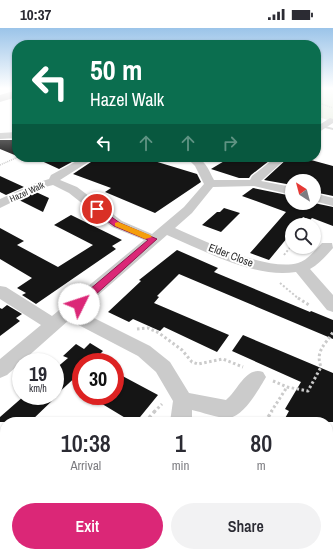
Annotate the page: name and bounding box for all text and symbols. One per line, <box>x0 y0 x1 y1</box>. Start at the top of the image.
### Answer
text: 10:37 <box>20 4 51 25</box>
text: 50 m <box>90 51 142 89</box>
icon: left <box>24 56 76 108</box>
text: Hazel Walk <box>90 87 164 112</box>
icon: left <box>93 132 115 154</box>
icon: ahead <box>135 132 157 154</box>
icon: ahead <box>177 132 199 154</box>
icon: right <box>219 132 241 154</box>
north arrow <box>285 174 321 210</box>
map controls <box>285 174 321 254</box>
street label: Hazel Walk <box>8 179 47 205</box>
pin <box>80 192 114 226</box>
icon: arrive <box>86 198 108 220</box>
button: search <box>285 218 321 254</box>
street label: Elder Close <box>207 240 255 270</box>
position arrow <box>58 283 100 325</box>
speed limit sign: 30 <box>72 353 124 405</box>
text: 19 <box>29 360 47 387</box>
text: km/h <box>29 382 47 395</box>
text: 10:38 <box>61 427 111 459</box>
text: 1 <box>175 427 186 459</box>
text: 80 <box>250 427 272 459</box>
text: Arrival <box>70 457 101 474</box>
text: min <box>172 457 189 474</box>
text: m <box>257 457 266 474</box>
button: Exit <box>12 503 163 549</box>
button: Share <box>171 503 321 549</box>

